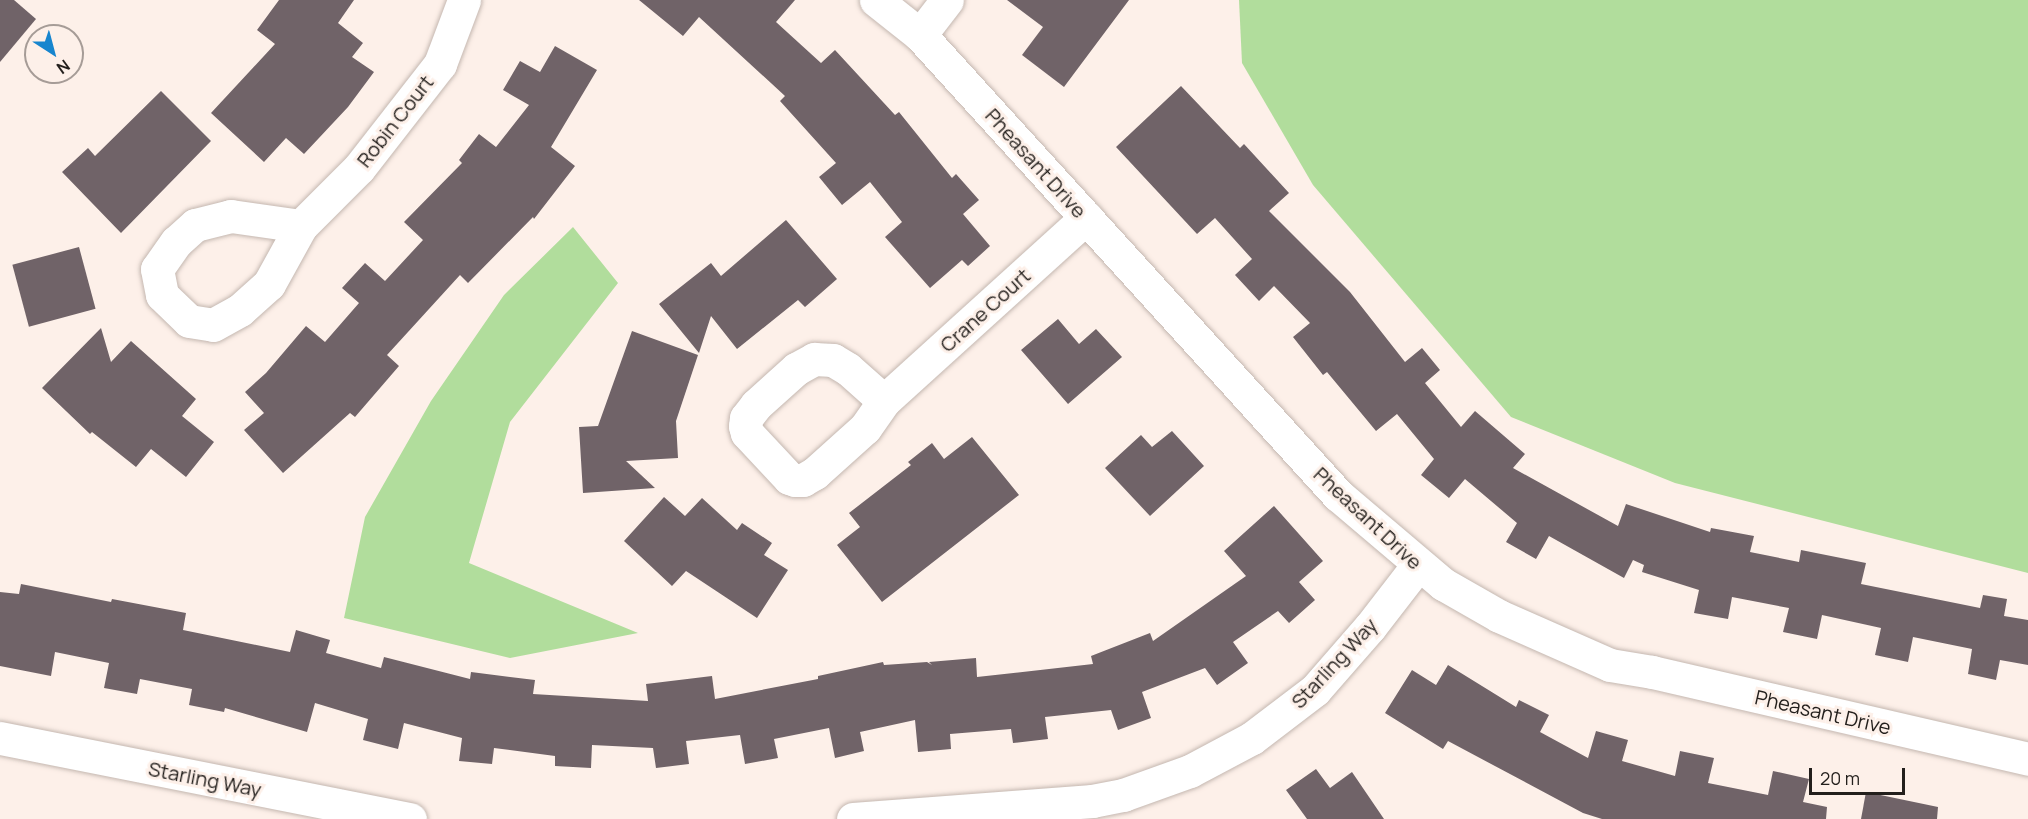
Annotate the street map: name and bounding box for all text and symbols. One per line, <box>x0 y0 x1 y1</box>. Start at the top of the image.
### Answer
north arrow <box>24 24 84 84</box>
text: N <box>52 55 75 79</box>
street label: Robin Court <box>352 70 438 172</box>
street label: Pheasant Drive <box>981 103 1091 223</box>
street label: Crane Court <box>935 263 1035 357</box>
street label: Pheasant Drive <box>1309 462 1427 574</box>
street label: Starling Way <box>1286 613 1382 713</box>
street label: Pheasant Drive <box>1753 685 1893 739</box>
street label: Starling Way <box>146 756 264 802</box>
scale bar <box>1812 756 1908 794</box>
text: 20 m <box>1820 766 1860 790</box>

